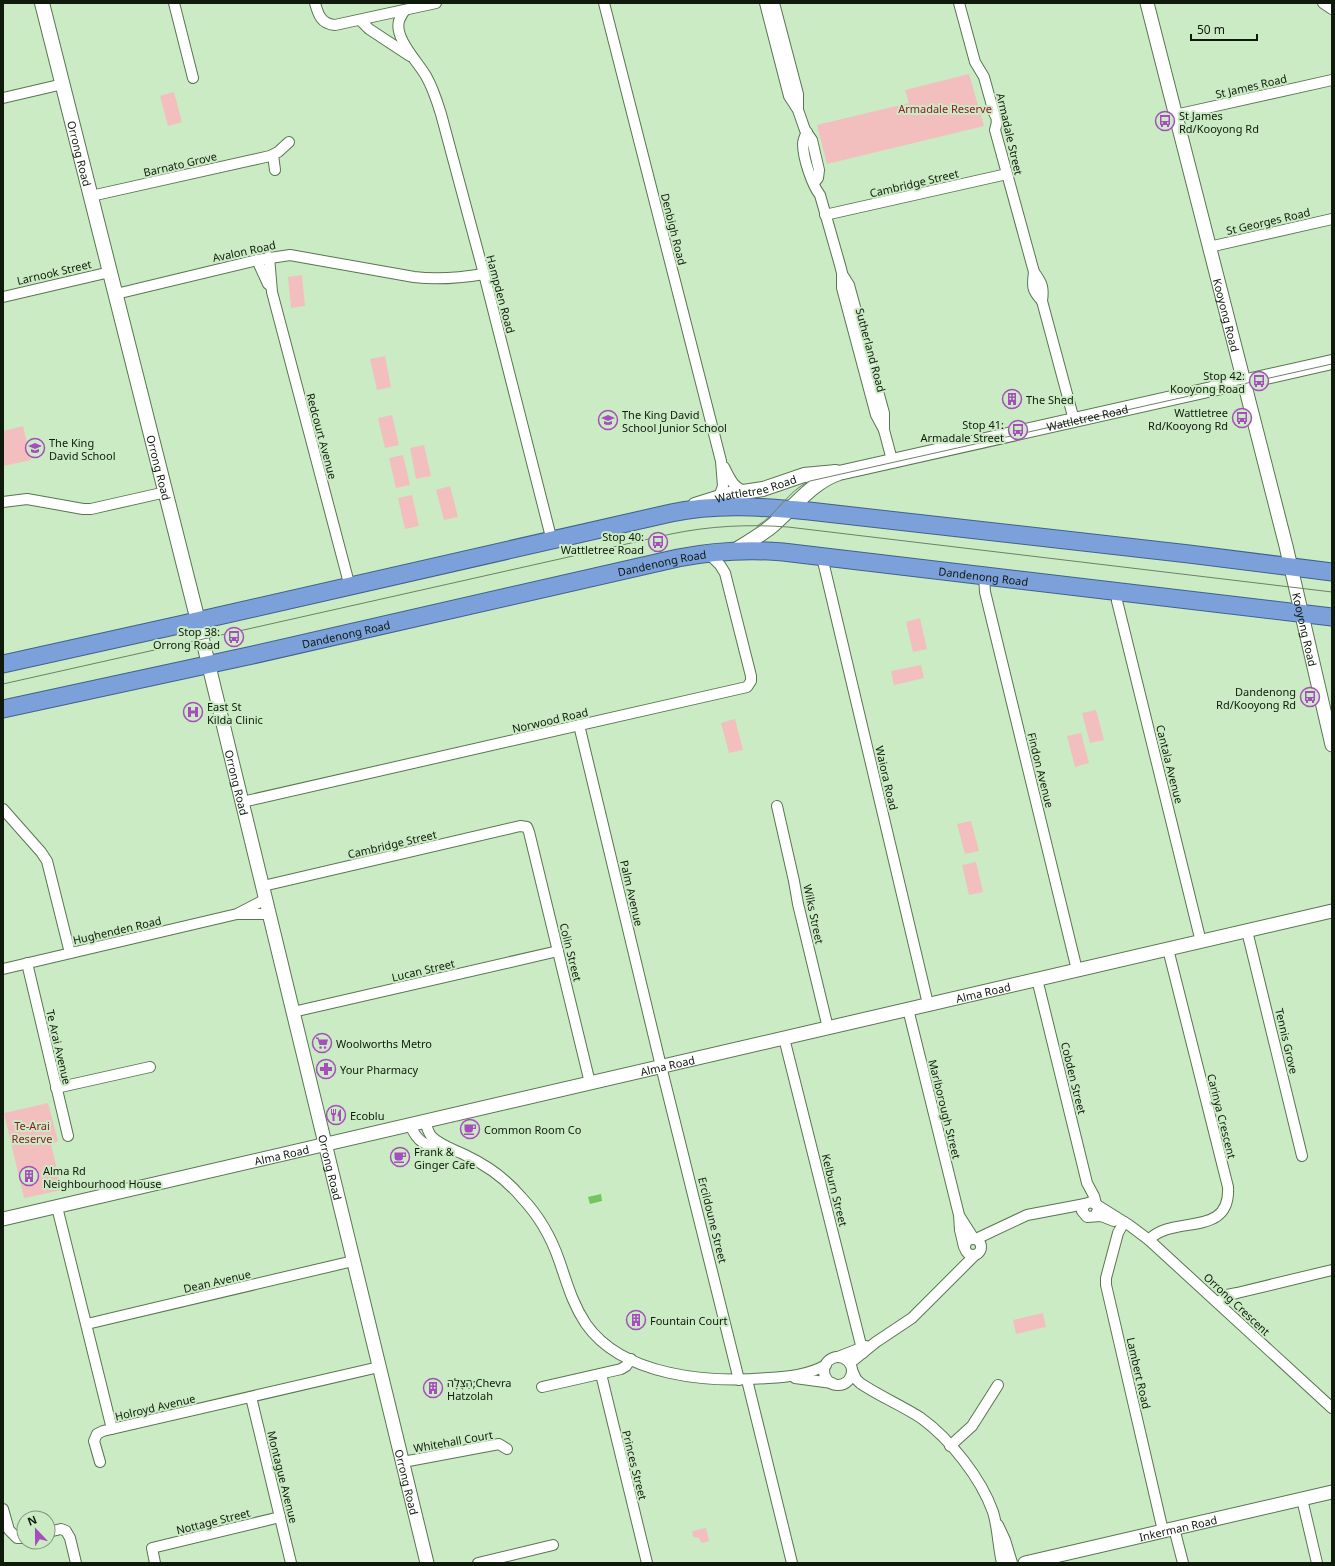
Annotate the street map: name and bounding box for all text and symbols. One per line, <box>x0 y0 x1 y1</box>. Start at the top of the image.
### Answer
scale bar <box>1191 16 1257 42</box>
text: 50 m <box>1197 21 1225 38</box>
street label: St James Road <box>1214 70 1288 102</box>
street label: Armadale Street <box>993 92 1027 176</box>
park label: Armadale Reserve <box>898 101 992 116</box>
place label: St James Rd/Kooyong Rd <box>1179 108 1259 136</box>
bus stop icon: St James Rd/Kooyong Rd <box>1154 110 1176 132</box>
street label: Orrong Road <box>64 119 95 188</box>
street label: Barnato Grove <box>142 148 218 180</box>
street label: Cambridge Street <box>868 165 960 201</box>
street label: Denbigh Road <box>658 192 690 266</box>
street label: St Georges Road <box>1225 204 1311 238</box>
street label: Avalon Road <box>211 237 277 265</box>
street label: Hampden Road <box>483 253 519 335</box>
street label: Larnook Street <box>15 256 93 288</box>
street label: Kooyong Road <box>1210 277 1243 353</box>
street label: Sutherland Road <box>853 306 889 394</box>
place label: Stop 42: Kooyong Road <box>1170 368 1245 396</box>
bus stop icon: Stop 42: Kooyong Road <box>1248 370 1270 392</box>
building icon: The Shed <box>1001 388 1023 410</box>
street label: Redcourt Avenue <box>303 391 341 481</box>
place label: The Shed <box>1026 392 1074 407</box>
street label: Wattletree Road <box>1045 401 1129 434</box>
place label: Wattletree Rd/Kooyong Rd <box>1148 405 1228 433</box>
place label: The King David School Junior School <box>622 407 727 435</box>
bus stop icon: Wattletree Rd/Kooyong Rd <box>1231 407 1253 429</box>
school or university icon: The King David School Junior School <box>597 409 619 431</box>
place label: Stop 41: Armadale Street <box>920 417 1004 445</box>
bus stop icon: Stop 41: Armadale Street <box>1007 419 1029 441</box>
street label: Orrong Road <box>144 433 175 502</box>
place label: The King David School <box>49 435 116 463</box>
school or university icon: The King David School <box>24 437 46 459</box>
street label: Wattletree Road <box>713 471 798 506</box>
place label: Stop 40: Wattletree Road <box>561 529 644 557</box>
bus stop icon: Stop 40: Wattletree Road <box>647 531 669 553</box>
street label: Dandenong Road <box>616 546 707 579</box>
street label: Dandenong Road <box>938 563 1029 588</box>
street label: Kooyong Road <box>1289 591 1321 668</box>
street label: Dandenong Road <box>300 616 392 651</box>
place label: Stop 38: Orrong Road <box>153 624 220 652</box>
bus stop icon: Stop 38: Orrong Road <box>223 626 245 648</box>
place label: Dandenong Rd/Kooyong Rd <box>1216 684 1296 712</box>
bus stop icon: Dandenong Rd/Kooyong Rd <box>1299 686 1321 708</box>
place label: East St Kilda Clinic <box>207 699 263 727</box>
hospital icon: East St Kilda Clinic <box>182 701 204 723</box>
street label: Norwood Road <box>511 704 589 736</box>
street label: Cantala Avenue <box>1153 723 1187 805</box>
street label: Findon Avenue <box>1024 731 1058 809</box>
street label: Waiora Road <box>872 744 902 812</box>
street label: Orrong Road <box>222 748 252 817</box>
street label: Cambridge Street <box>346 826 438 862</box>
street label: Palm Avenue <box>617 858 647 928</box>
street label: Wilks Street <box>800 883 828 945</box>
street label: Hughenden Road <box>71 913 163 947</box>
street label: Colin Street <box>557 921 585 983</box>
street label: Lucan Street <box>390 955 456 985</box>
street label: Alma Road <box>954 978 1012 1005</box>
street label: Tennis Grove <box>1272 1007 1302 1075</box>
street label: Te Arai Avenue <box>43 1008 75 1086</box>
supermarket icon: Woolworths Metro <box>311 1032 333 1054</box>
place label: Woolworths Metro <box>336 1036 432 1051</box>
street label: Cobden Street <box>1058 1040 1090 1116</box>
street label: Alma Road <box>639 1051 696 1079</box>
pharmacy icon: Your Pharmacy <box>315 1058 337 1080</box>
street label: Marlborough Street <box>925 1058 965 1160</box>
place label: Your Pharmacy <box>340 1062 418 1077</box>
street label: Carinya Crescent <box>1204 1072 1240 1160</box>
restaurant icon: Ecoblu <box>325 1104 347 1126</box>
place label: Ecoblu <box>350 1108 384 1123</box>
park label: Te-Arai Reserve <box>12 1118 52 1146</box>
cafe icon: Common Room Co <box>459 1118 481 1140</box>
place label: Common Room Co <box>484 1122 582 1137</box>
street label: Orrong Road <box>316 1133 346 1201</box>
street label: Alma Road <box>253 1141 310 1168</box>
place label: Frank & Ginger Cafe <box>414 1144 475 1172</box>
cafe icon: Frank & Ginger Cafe <box>389 1146 411 1168</box>
street label: Kelburn Street <box>819 1152 851 1228</box>
place label: Alma Rd Neighbourhood House <box>43 1163 162 1191</box>
building icon: Alma Rd Neighbourhood House <box>18 1165 40 1187</box>
street label: Ercildoune Street <box>695 1175 731 1265</box>
street label: Dean Avenue <box>182 1266 252 1296</box>
street label: Orrong Crescent <box>1201 1269 1273 1339</box>
building icon: Fountain Court <box>625 1309 647 1331</box>
place label: Fountain Court <box>650 1313 728 1328</box>
street label: Lambert Road <box>1123 1336 1155 1410</box>
place label: הַצָּלָה;Chevra Hatzolah <box>447 1375 511 1403</box>
building icon: הַצָּלָה;Chevra Hatzolah <box>422 1377 444 1399</box>
street label: Holroyd Avenue <box>113 1390 197 1424</box>
street label: Whitehall Court <box>412 1427 494 1455</box>
street label: Montague Avenue <box>264 1429 302 1525</box>
street label: Princes Street <box>619 1429 651 1501</box>
street label: Orrong Road <box>392 1448 422 1516</box>
street label: Nottage Street <box>174 1505 252 1537</box>
north arrow <box>16 1510 56 1550</box>
street label: Inkerman Road <box>1137 1511 1219 1544</box>
text: N <box>25 1512 39 1529</box>

